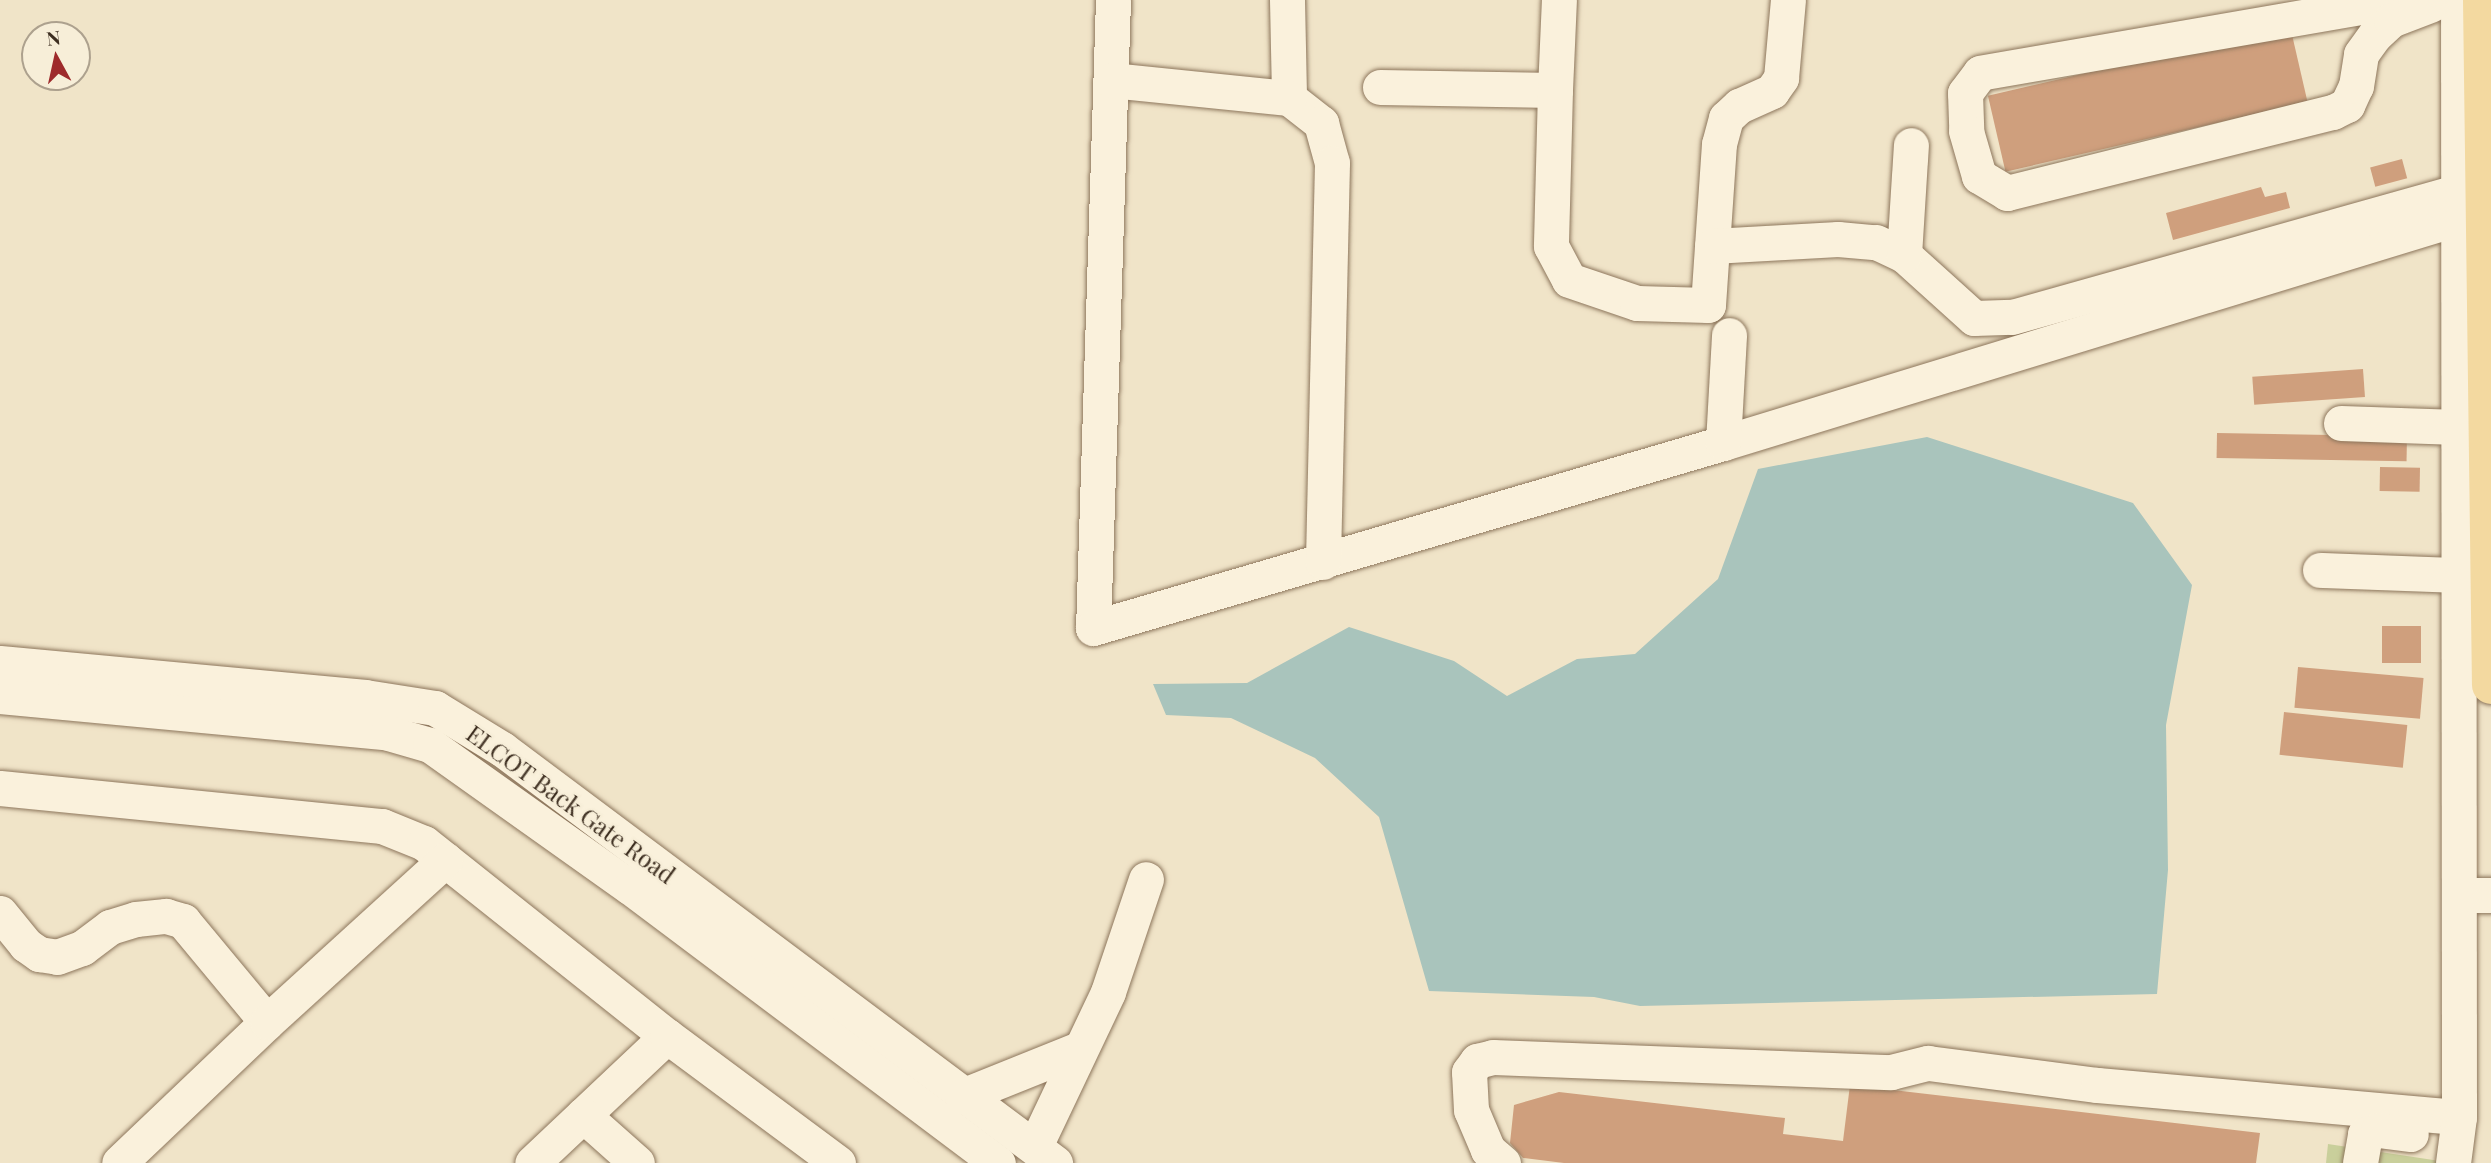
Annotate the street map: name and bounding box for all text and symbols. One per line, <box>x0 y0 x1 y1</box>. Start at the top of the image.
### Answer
north arrow <box>21 21 91 91</box>
text: N <box>45 23 62 51</box>
street label: ELCOT Back Gate Road <box>461 718 681 890</box>

